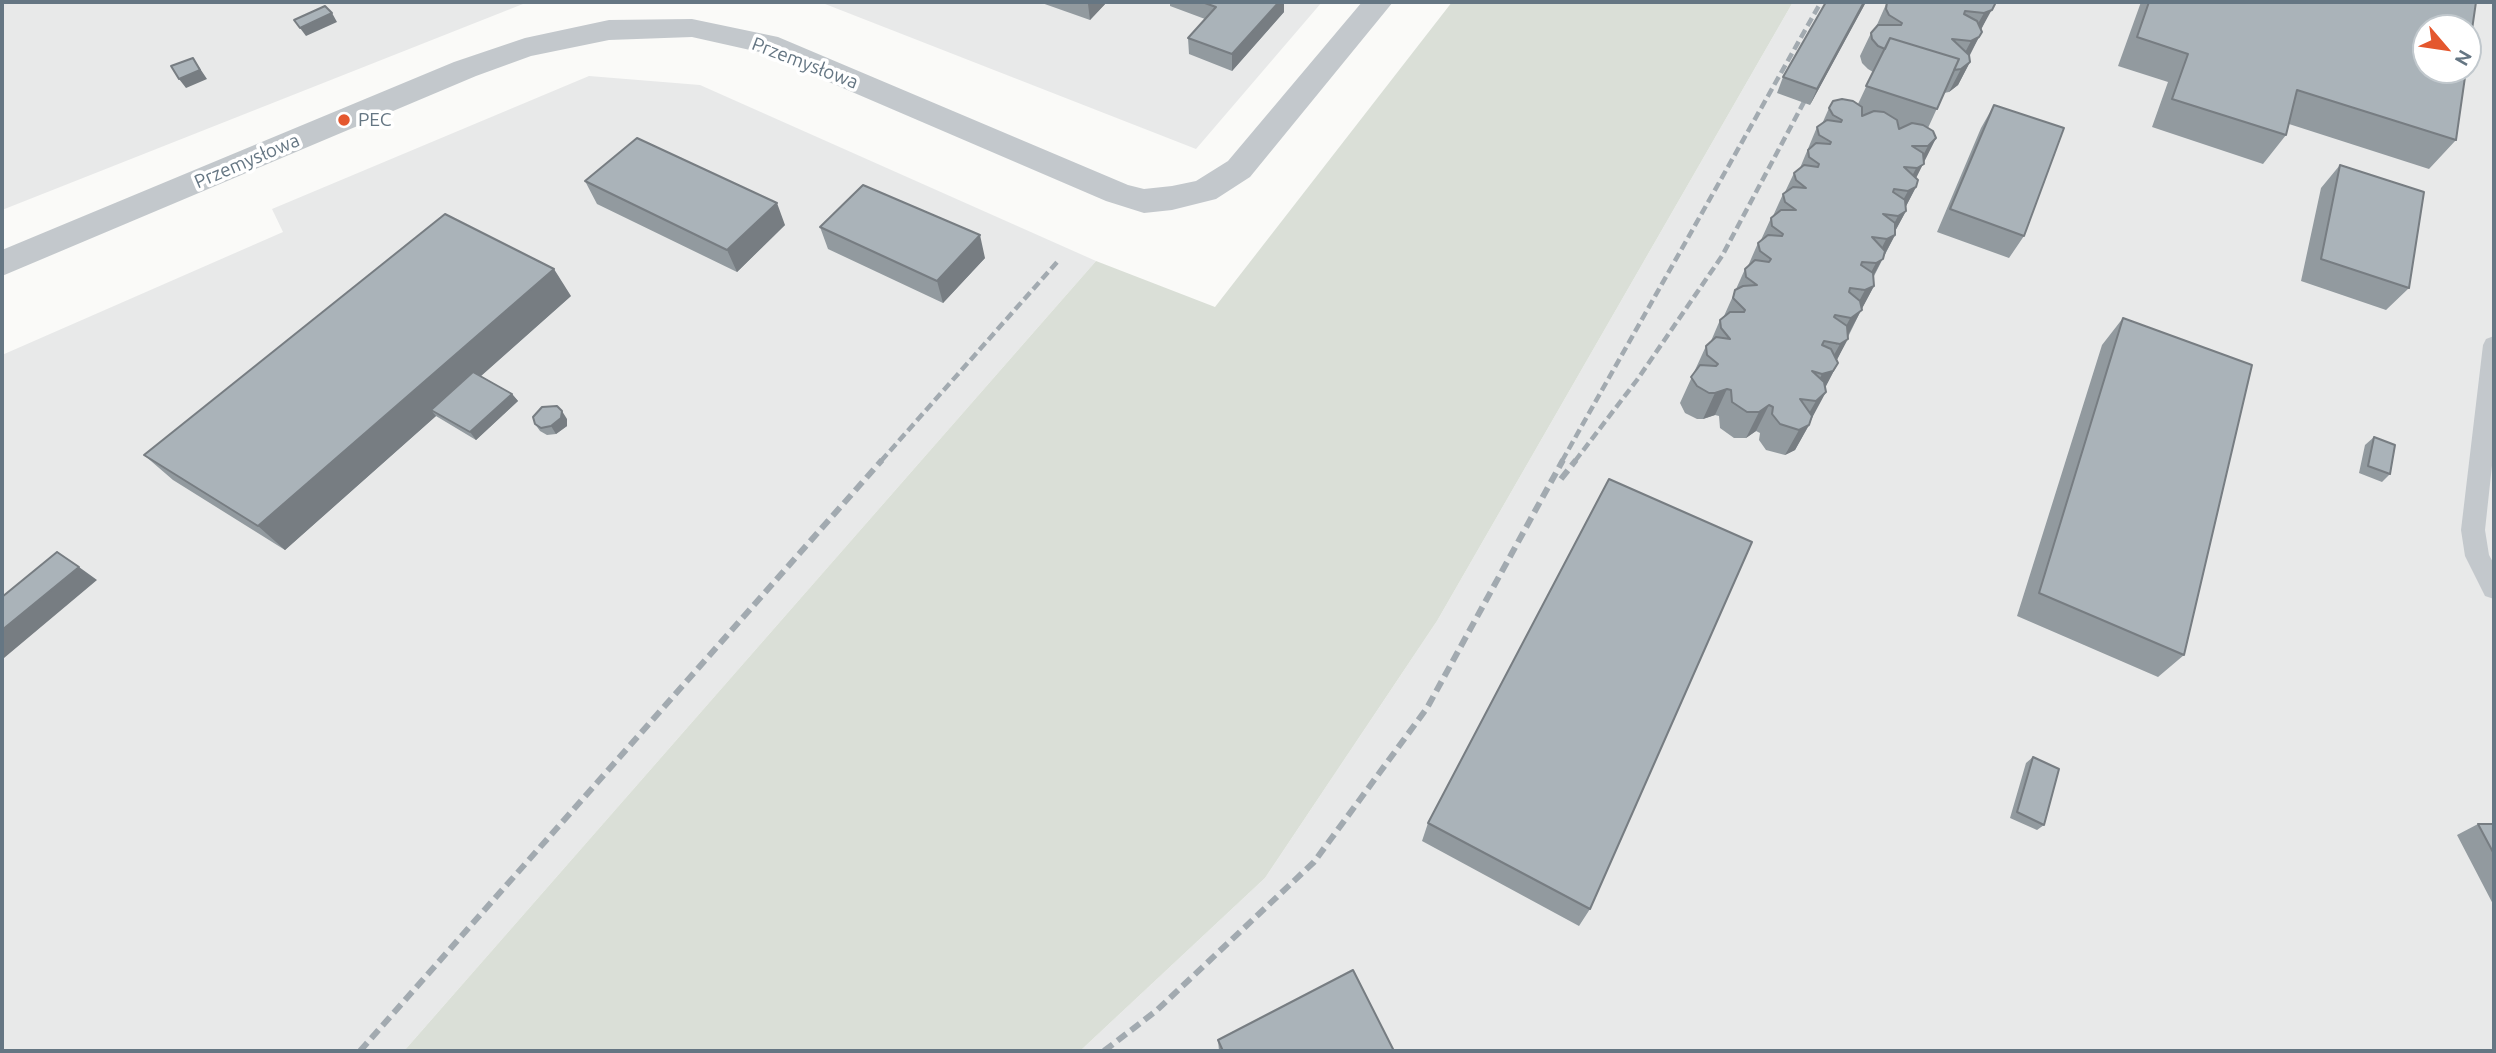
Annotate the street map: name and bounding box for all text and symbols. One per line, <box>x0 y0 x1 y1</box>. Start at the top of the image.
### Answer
north arrow <box>2412 14 2482 84</box>
street label: Przemysłowa <box>749 32 861 94</box>
text: N <box>2451 47 2477 70</box>
place label: PEC <box>358 109 391 131</box>
marker: PEC <box>336 112 352 128</box>
street label: Przemysłowa <box>191 129 303 193</box>

